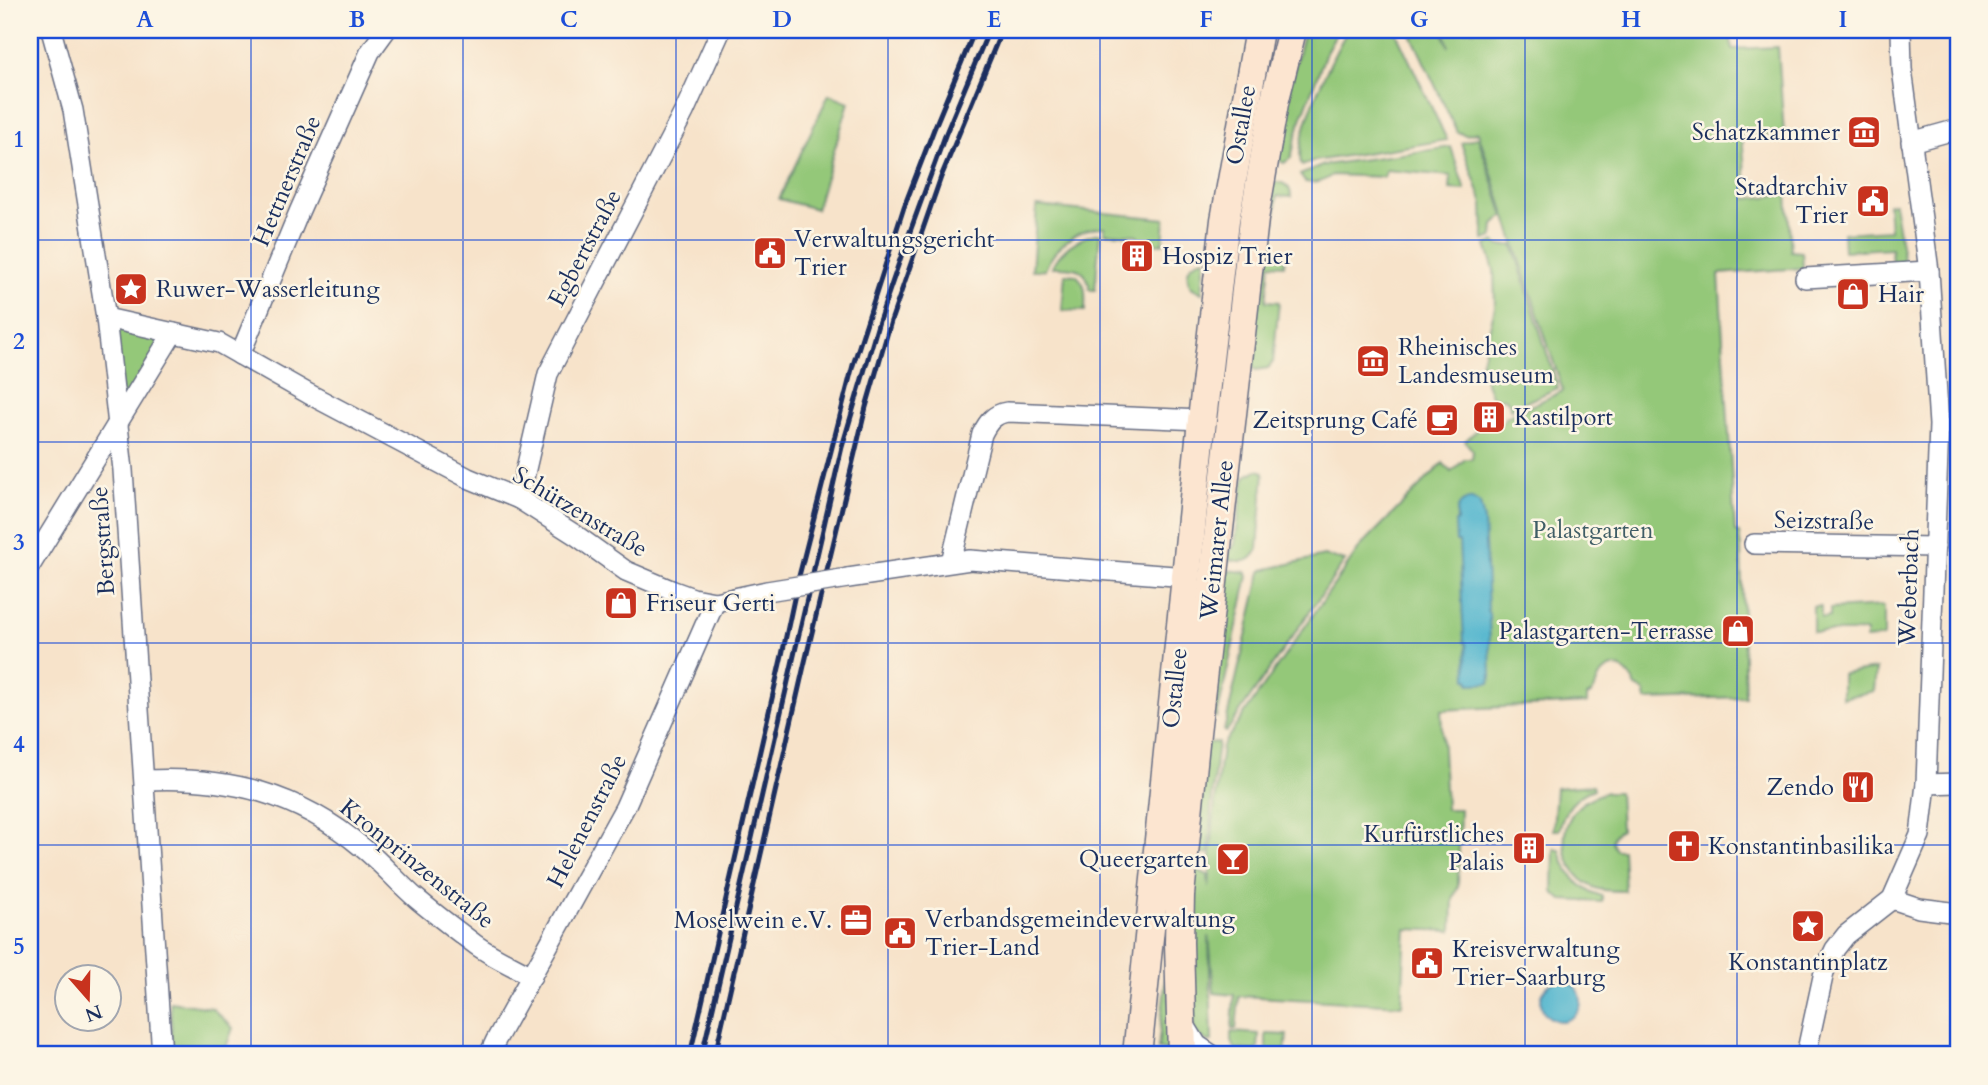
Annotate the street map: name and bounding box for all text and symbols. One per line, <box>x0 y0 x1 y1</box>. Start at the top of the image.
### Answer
text: A <box>136 4 154 35</box>
text: B <box>349 4 365 35</box>
text: C <box>560 4 578 35</box>
text: D <box>772 4 792 35</box>
text: E <box>987 4 1001 35</box>
text: F <box>1199 4 1213 35</box>
text: G <box>1410 4 1429 35</box>
text: H <box>1621 4 1641 35</box>
text: I <box>1839 4 1847 35</box>
street label: Ostallee <box>1218 82 1264 168</box>
street label: Hettnerstraße <box>245 110 329 252</box>
museum icon: Schatzkammer <box>1845 113 1883 151</box>
place label: Schatzkammer <box>1692 116 1840 149</box>
text: 1 <box>13 124 25 155</box>
place label: Stadtarchiv Trier <box>1736 171 1849 232</box>
public building icon: Stadtarchiv Trier <box>1854 182 1892 220</box>
street label: Egbertstraße <box>540 184 630 312</box>
place label: Verwaltungsgericht Trier <box>794 223 995 284</box>
public building icon: Verwaltungsgericht Trier <box>751 234 789 272</box>
building icon: Hospiz Trier <box>1118 237 1156 275</box>
place label: Hospiz Trier <box>1162 240 1293 273</box>
place icon: Ruwer-Wasserleitung <box>112 270 150 308</box>
place label: Ruwer-Wasserleitung <box>156 273 380 306</box>
shop icon: Hair <box>1834 275 1872 313</box>
place label: Hair <box>1878 278 1924 311</box>
text: 2 <box>13 326 25 357</box>
place label: Rheinisches Landesmuseum <box>1398 331 1555 392</box>
museum icon: Rheinisches Landesmuseum <box>1354 342 1392 380</box>
building icon: Kastilport <box>1470 398 1508 436</box>
cafe icon: Zeitsprung Café <box>1423 401 1461 439</box>
place label: Kastilport <box>1514 401 1613 434</box>
place label: Zeitsprung Café <box>1252 404 1418 437</box>
street label: Weimarer Allee <box>1192 458 1242 623</box>
street label: Schützenstraße <box>506 459 654 565</box>
street label: Bergstraße <box>83 485 123 597</box>
street label: Seizstraße <box>1774 504 1874 538</box>
park label: Palastgarten <box>1532 514 1654 547</box>
text: 3 <box>13 527 25 558</box>
street label: Weberbach <box>1890 528 1928 647</box>
shop icon: Friseur Gerti <box>602 584 640 622</box>
place label: Friseur Gerti <box>646 587 776 620</box>
shop icon: Palastgarten-Terrasse <box>1719 612 1757 650</box>
place label: Palastgarten-Terrasse <box>1499 615 1714 648</box>
street label: Ostallee <box>1154 646 1196 730</box>
text: 4 <box>13 729 25 760</box>
street label: Helenenstraße <box>539 748 635 894</box>
restaurant icon: Zendo <box>1839 768 1877 806</box>
place label: Zendo <box>1767 771 1834 804</box>
street label: Kronprinzenstraße <box>333 791 501 937</box>
place label: Kurfürstliches Palais <box>1363 818 1504 879</box>
church icon: Konstantinbasilika <box>1665 827 1703 865</box>
building icon: Kurfürstliches Palais <box>1510 829 1548 867</box>
place label: Konstantinbasilika <box>1708 830 1895 863</box>
bar icon: Queergarten <box>1214 840 1252 878</box>
place label: Queergarten <box>1079 843 1208 876</box>
office icon: Moselwein e.V. <box>837 901 875 939</box>
place label: Verbandsgemeindeverwaltung Trier-Land <box>925 903 1235 964</box>
place label: Moselwein e.V. <box>674 904 832 937</box>
place icon: Konstantinplatz <box>1789 907 1827 945</box>
public building icon: Verbandsgemeindeverwaltung Trier-Land <box>881 914 919 952</box>
text: 5 <box>13 931 25 962</box>
place label: Kreisverwaltung Trier-Saarburg <box>1452 933 1620 994</box>
public building icon: Kreisverwaltung Trier-Saarburg <box>1408 944 1446 982</box>
place label: Konstantinplatz <box>1728 946 1888 979</box>
north arrow <box>52 962 122 1032</box>
text: N <box>81 998 106 1028</box>

